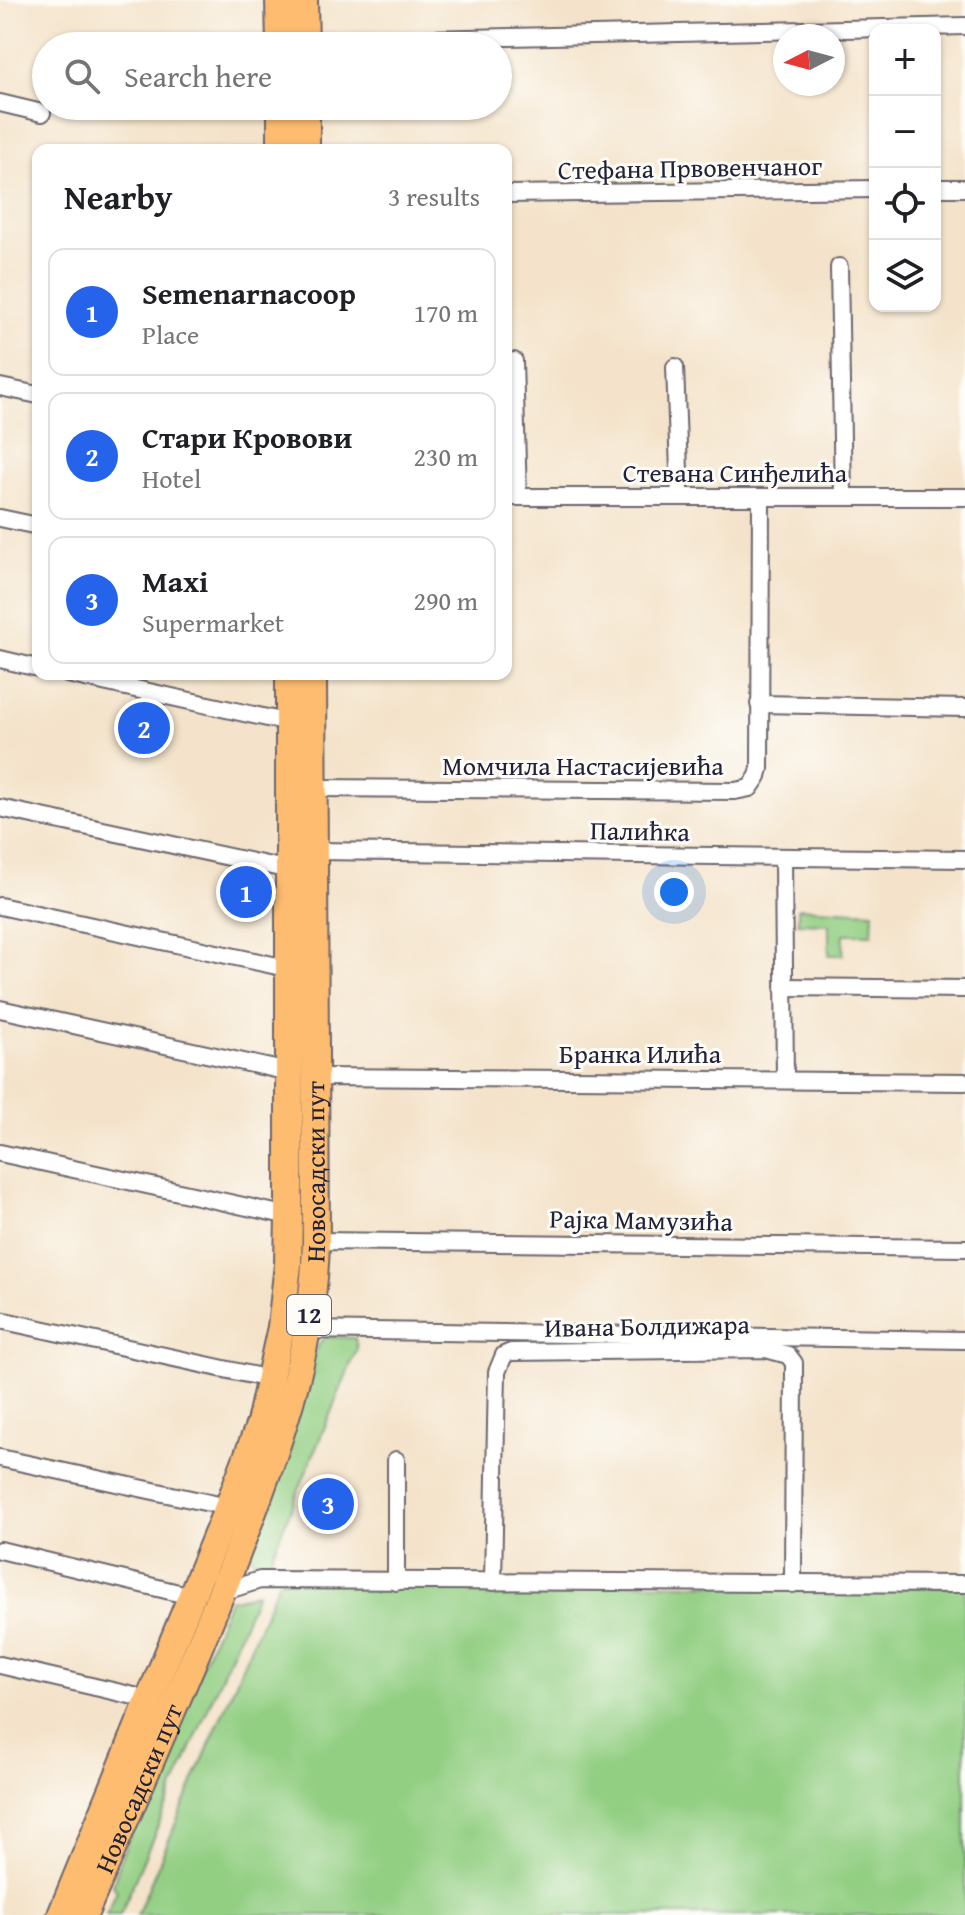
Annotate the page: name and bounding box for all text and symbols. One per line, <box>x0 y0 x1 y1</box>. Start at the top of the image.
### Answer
north arrow <box>773 24 845 96</box>
map controls <box>869 24 941 312</box>
button: + <box>869 24 941 96</box>
search box <box>32 32 512 120</box>
icon: search <box>60 54 104 98</box>
text: Search here <box>124 54 272 98</box>
button: − <box>869 96 941 168</box>
street label: Стефана Првовенчаног <box>558 146 822 189</box>
button: locate <box>869 168 941 240</box>
text: Nearby <box>64 172 173 221</box>
text: 3 results <box>388 177 480 216</box>
button: layers <box>869 240 941 312</box>
text: Semenarnacoop <box>142 271 356 315</box>
text: 1 <box>85 293 99 332</box>
text: 170 m <box>413 293 478 332</box>
text: Place <box>142 315 199 354</box>
text: Стари Кровови <box>142 415 352 459</box>
text: 2 <box>85 437 99 476</box>
text: 230 m <box>413 437 478 476</box>
street label: Стевана Синђелића <box>623 453 848 492</box>
text: Hotel <box>142 459 201 498</box>
text: Maxi <box>142 559 208 603</box>
text: 3 <box>85 581 99 620</box>
text: 290 m <box>413 581 478 620</box>
text: Supermarket <box>142 603 284 642</box>
pin: 2 <box>118 698 170 758</box>
street label: Момчила Настасијевића <box>442 746 724 785</box>
street label: Палићка <box>590 810 691 851</box>
pin: 1 <box>220 862 272 922</box>
your location <box>654 872 694 912</box>
street label: Бранка Илића <box>559 1034 722 1073</box>
street label: Новосадски пут <box>295 1080 335 1263</box>
street label: Рајка Мамузића <box>549 1198 734 1241</box>
road number: 12 <box>287 1295 331 1335</box>
street label: Ивана Болдижара <box>544 1304 751 1347</box>
pin: 3 <box>302 1474 354 1534</box>
street label: Новосадски пут <box>84 1697 192 1879</box>

